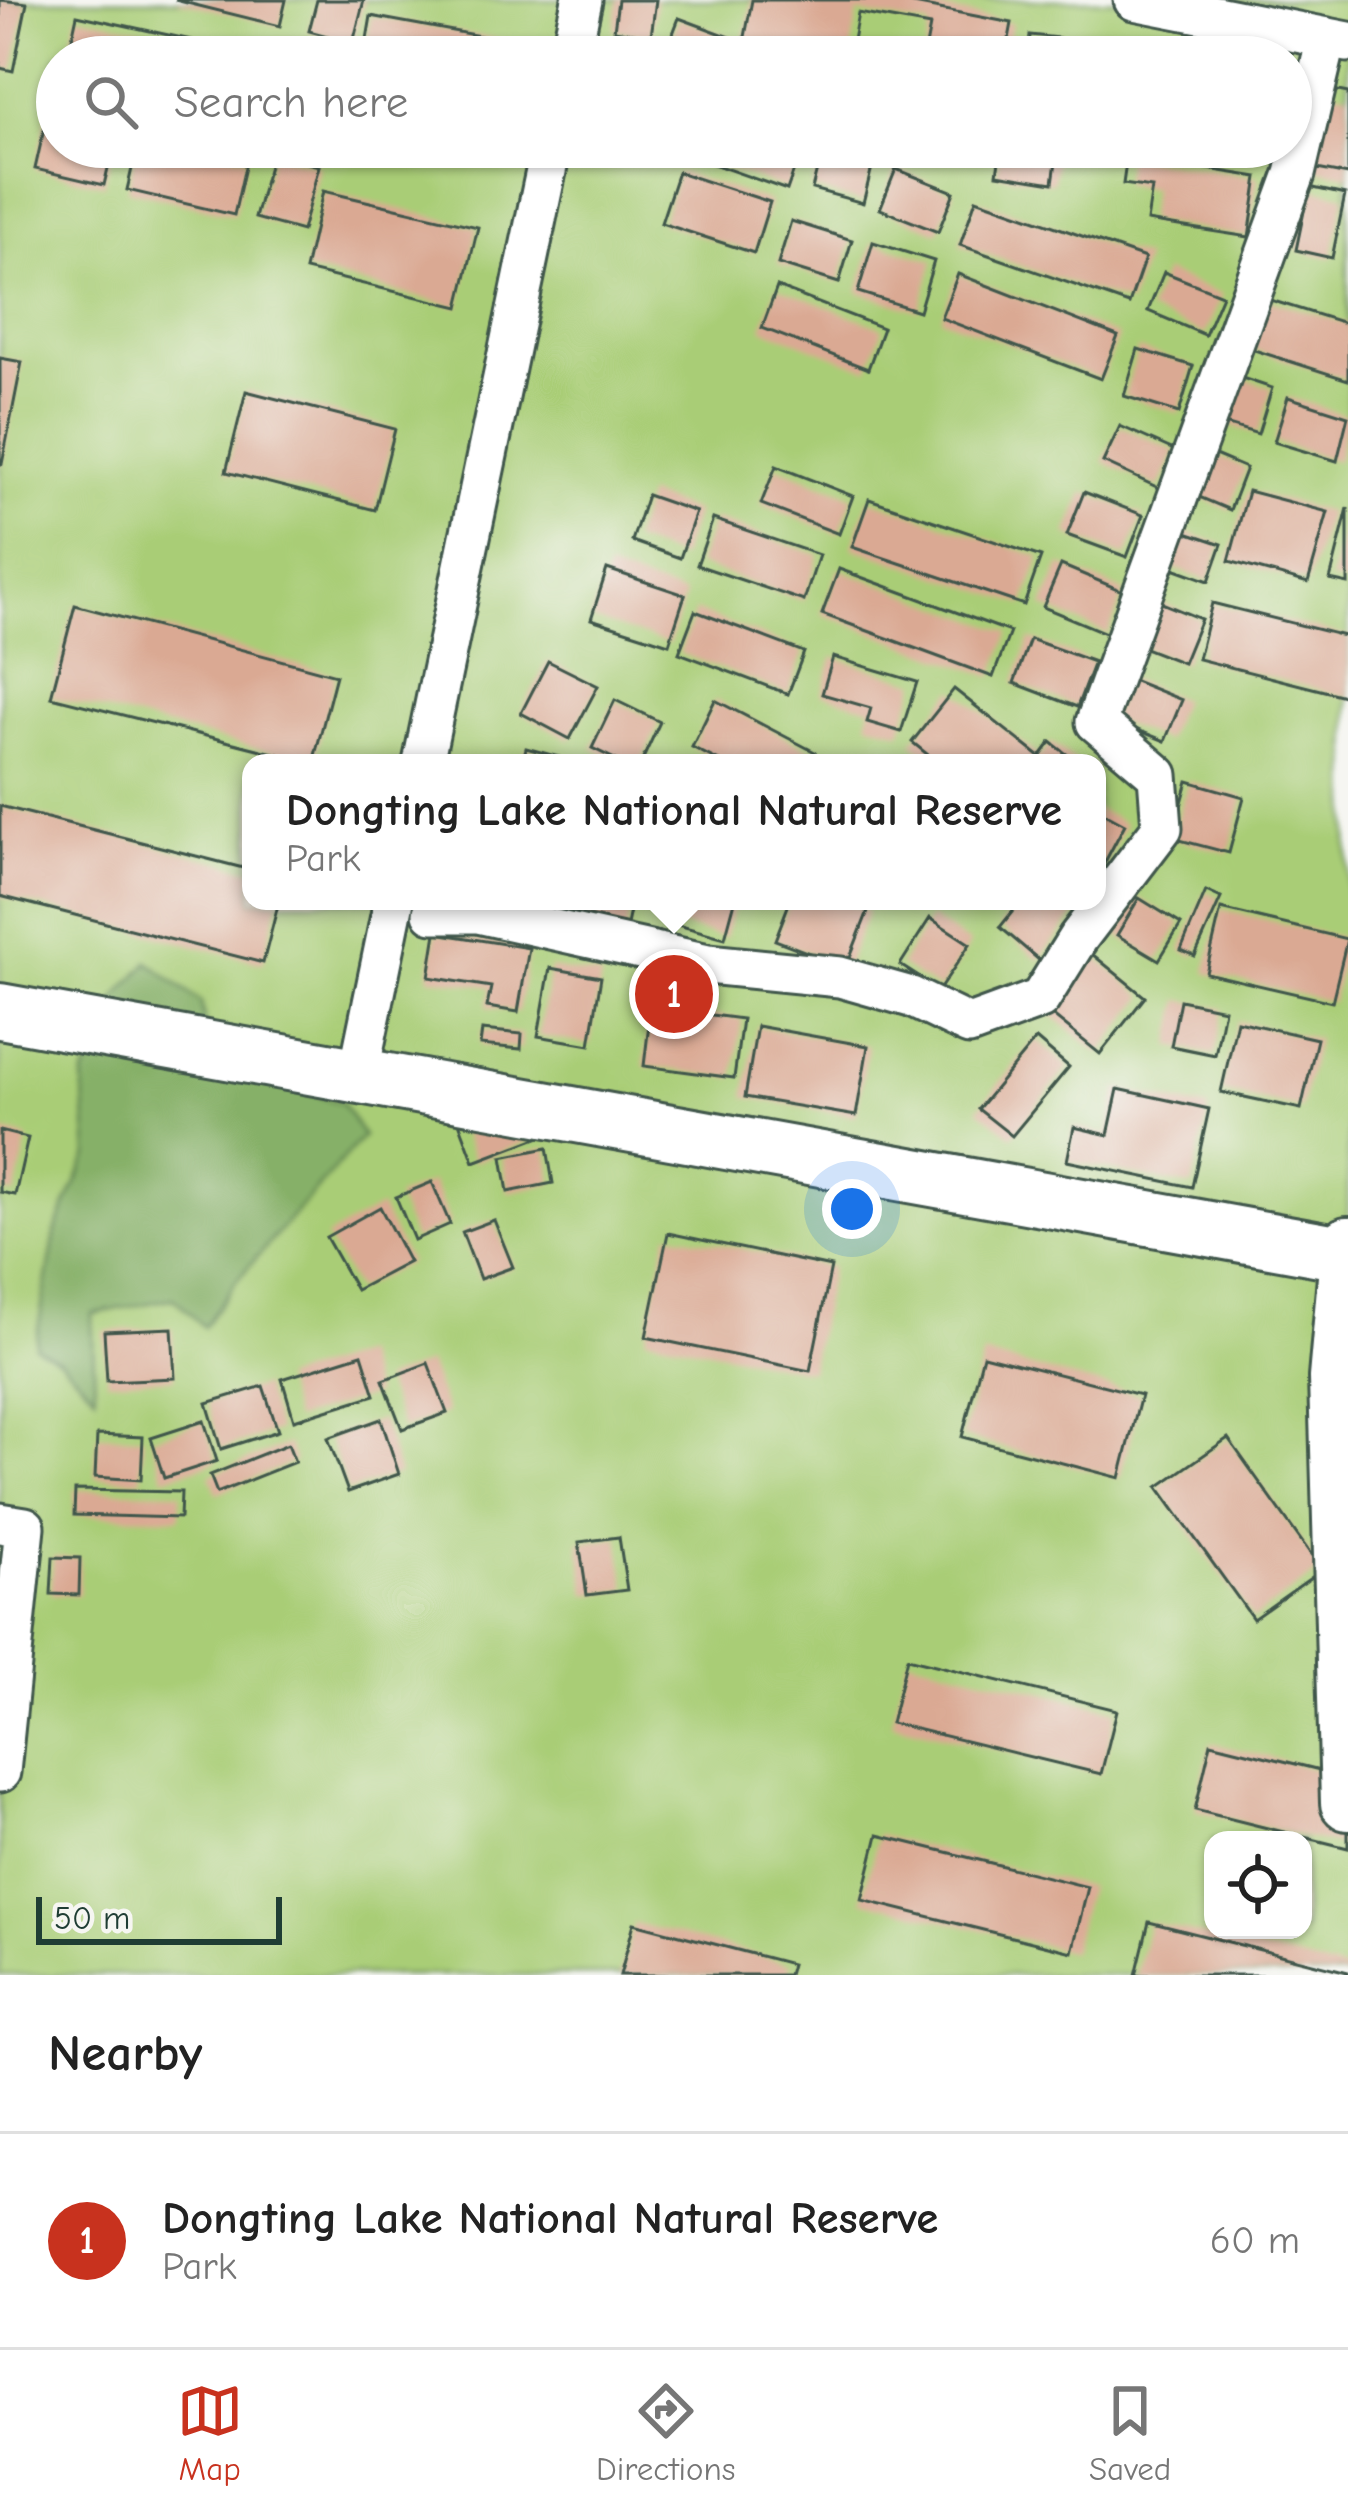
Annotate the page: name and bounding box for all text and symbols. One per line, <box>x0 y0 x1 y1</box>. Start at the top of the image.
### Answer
search box <box>36 36 1312 168</box>
icon: search <box>78 69 144 135</box>
text: Search here <box>174 76 408 128</box>
popup <box>242 754 1106 910</box>
text: Dongting Lake National Natural Reserve <box>286 784 1062 836</box>
text: Park <box>286 836 361 881</box>
pin: 1 <box>635 949 713 1039</box>
your location <box>822 1179 882 1239</box>
map controls <box>1204 1831 1312 1939</box>
button: locate <box>1204 1831 1312 1939</box>
scale bar <box>36 1891 282 1944</box>
text: 50 m <box>54 1899 130 1937</box>
text: Nearby <box>48 2024 202 2083</box>
text: Dongting Lake National Natural Reserve <box>162 2192 938 2244</box>
text: 1 <box>79 2218 95 2263</box>
text: 60 m <box>1210 2218 1300 2263</box>
text: Park <box>162 2244 237 2289</box>
tab: Map <box>177 2378 243 2488</box>
tab: Directions <box>596 2378 736 2488</box>
tab: Saved <box>1089 2378 1171 2488</box>

